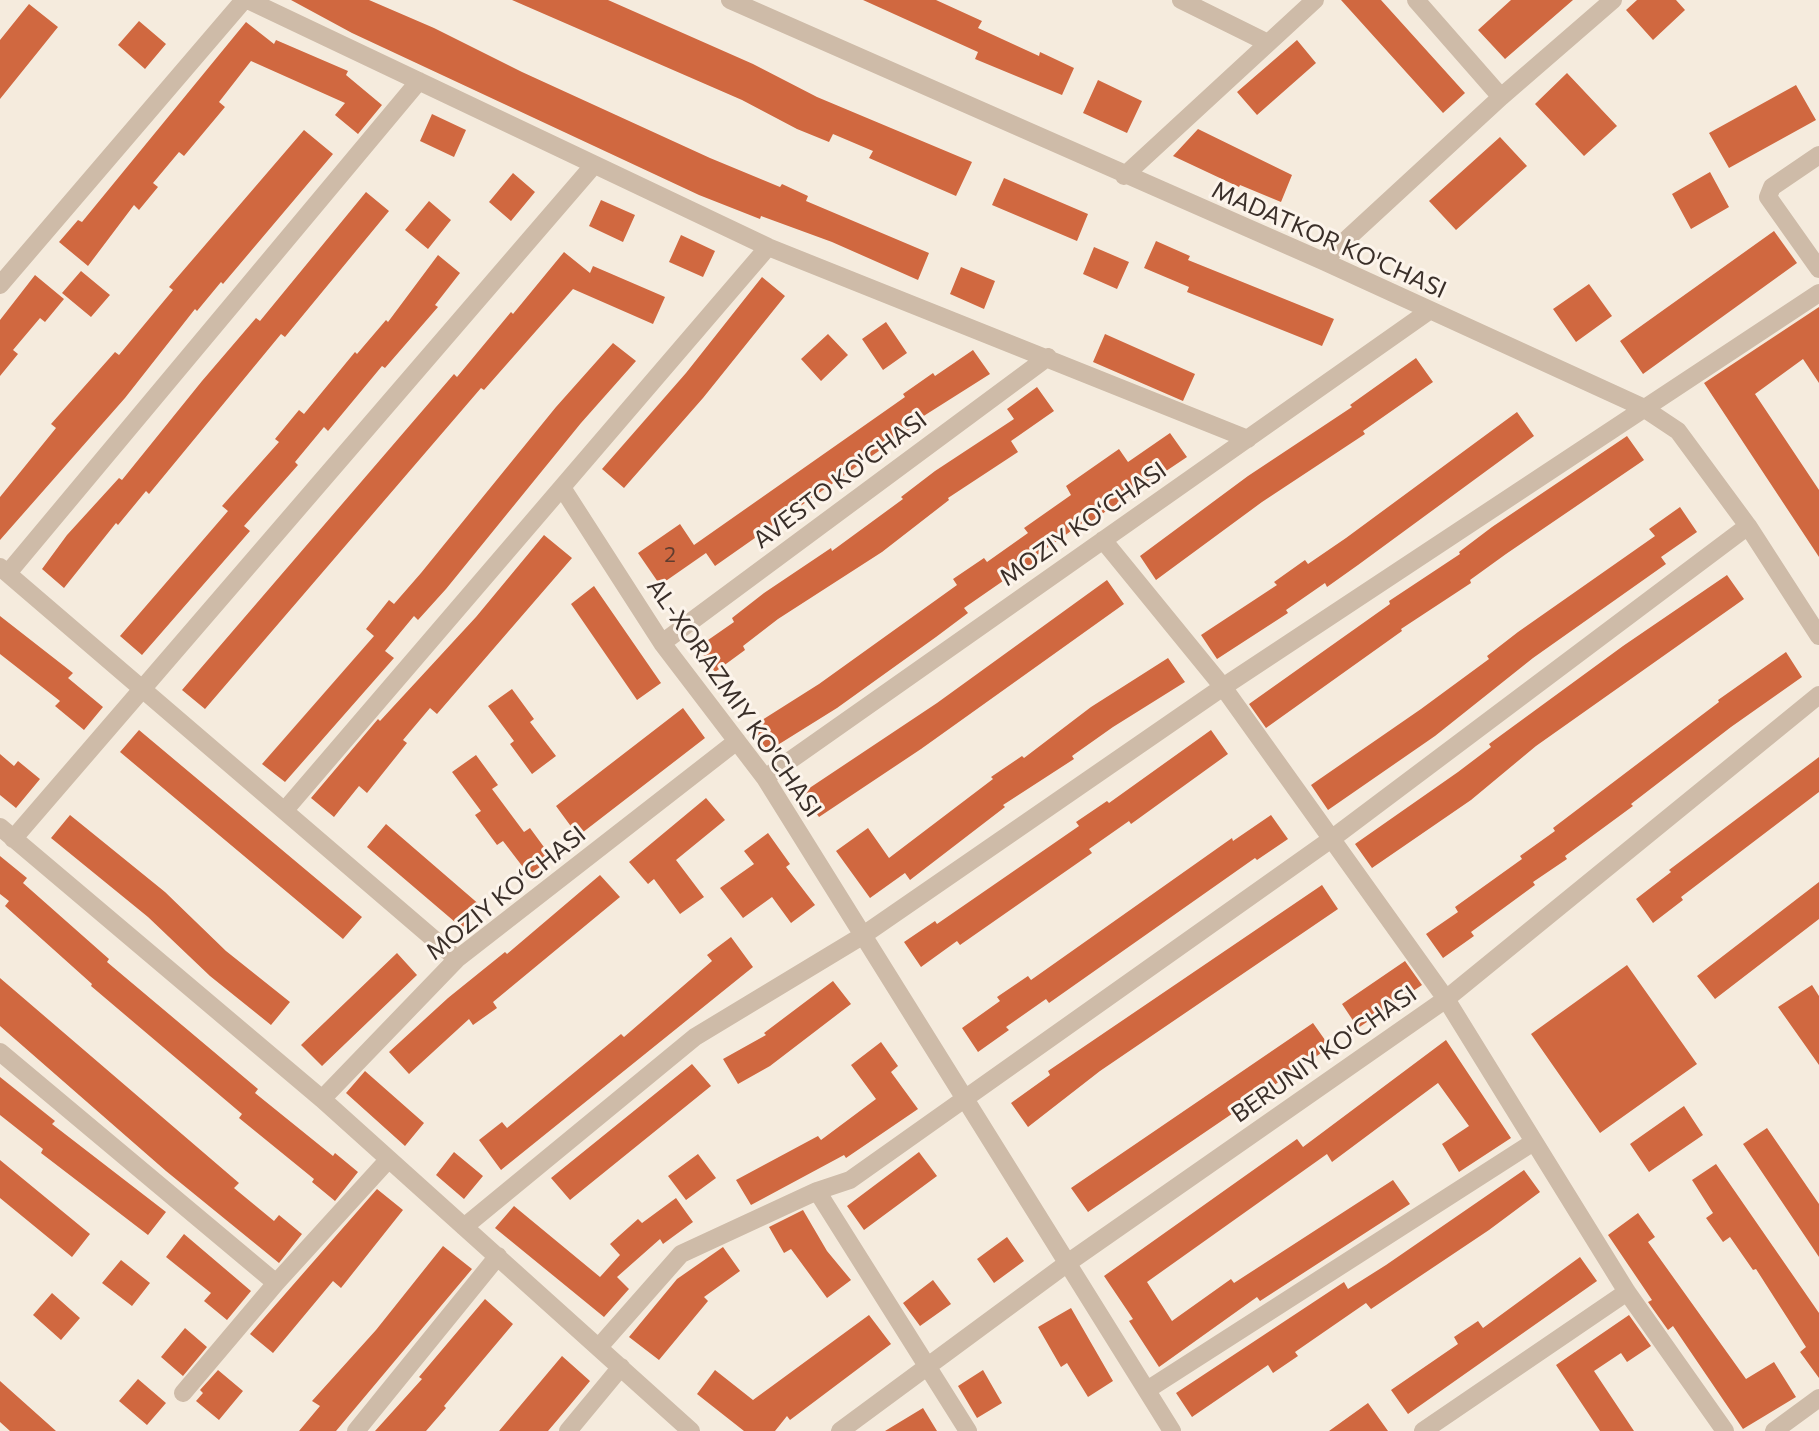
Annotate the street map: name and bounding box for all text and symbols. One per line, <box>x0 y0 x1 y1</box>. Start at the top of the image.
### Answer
street label: MADATKOR KO'CHASI <box>1207 175 1451 305</box>
street label: AVESTO KO'CHASI <box>748 405 932 555</box>
street label: MOZIY KO‘CHASI <box>994 456 1172 592</box>
house number: 2 <box>664 542 676 568</box>
street label: AL-XORAZMIY KO'CHASI <box>641 573 827 823</box>
street label: MOZIY KO‘CHASI <box>420 820 592 966</box>
street label: BERUNIY KO'CHASI <box>1226 979 1422 1129</box>

